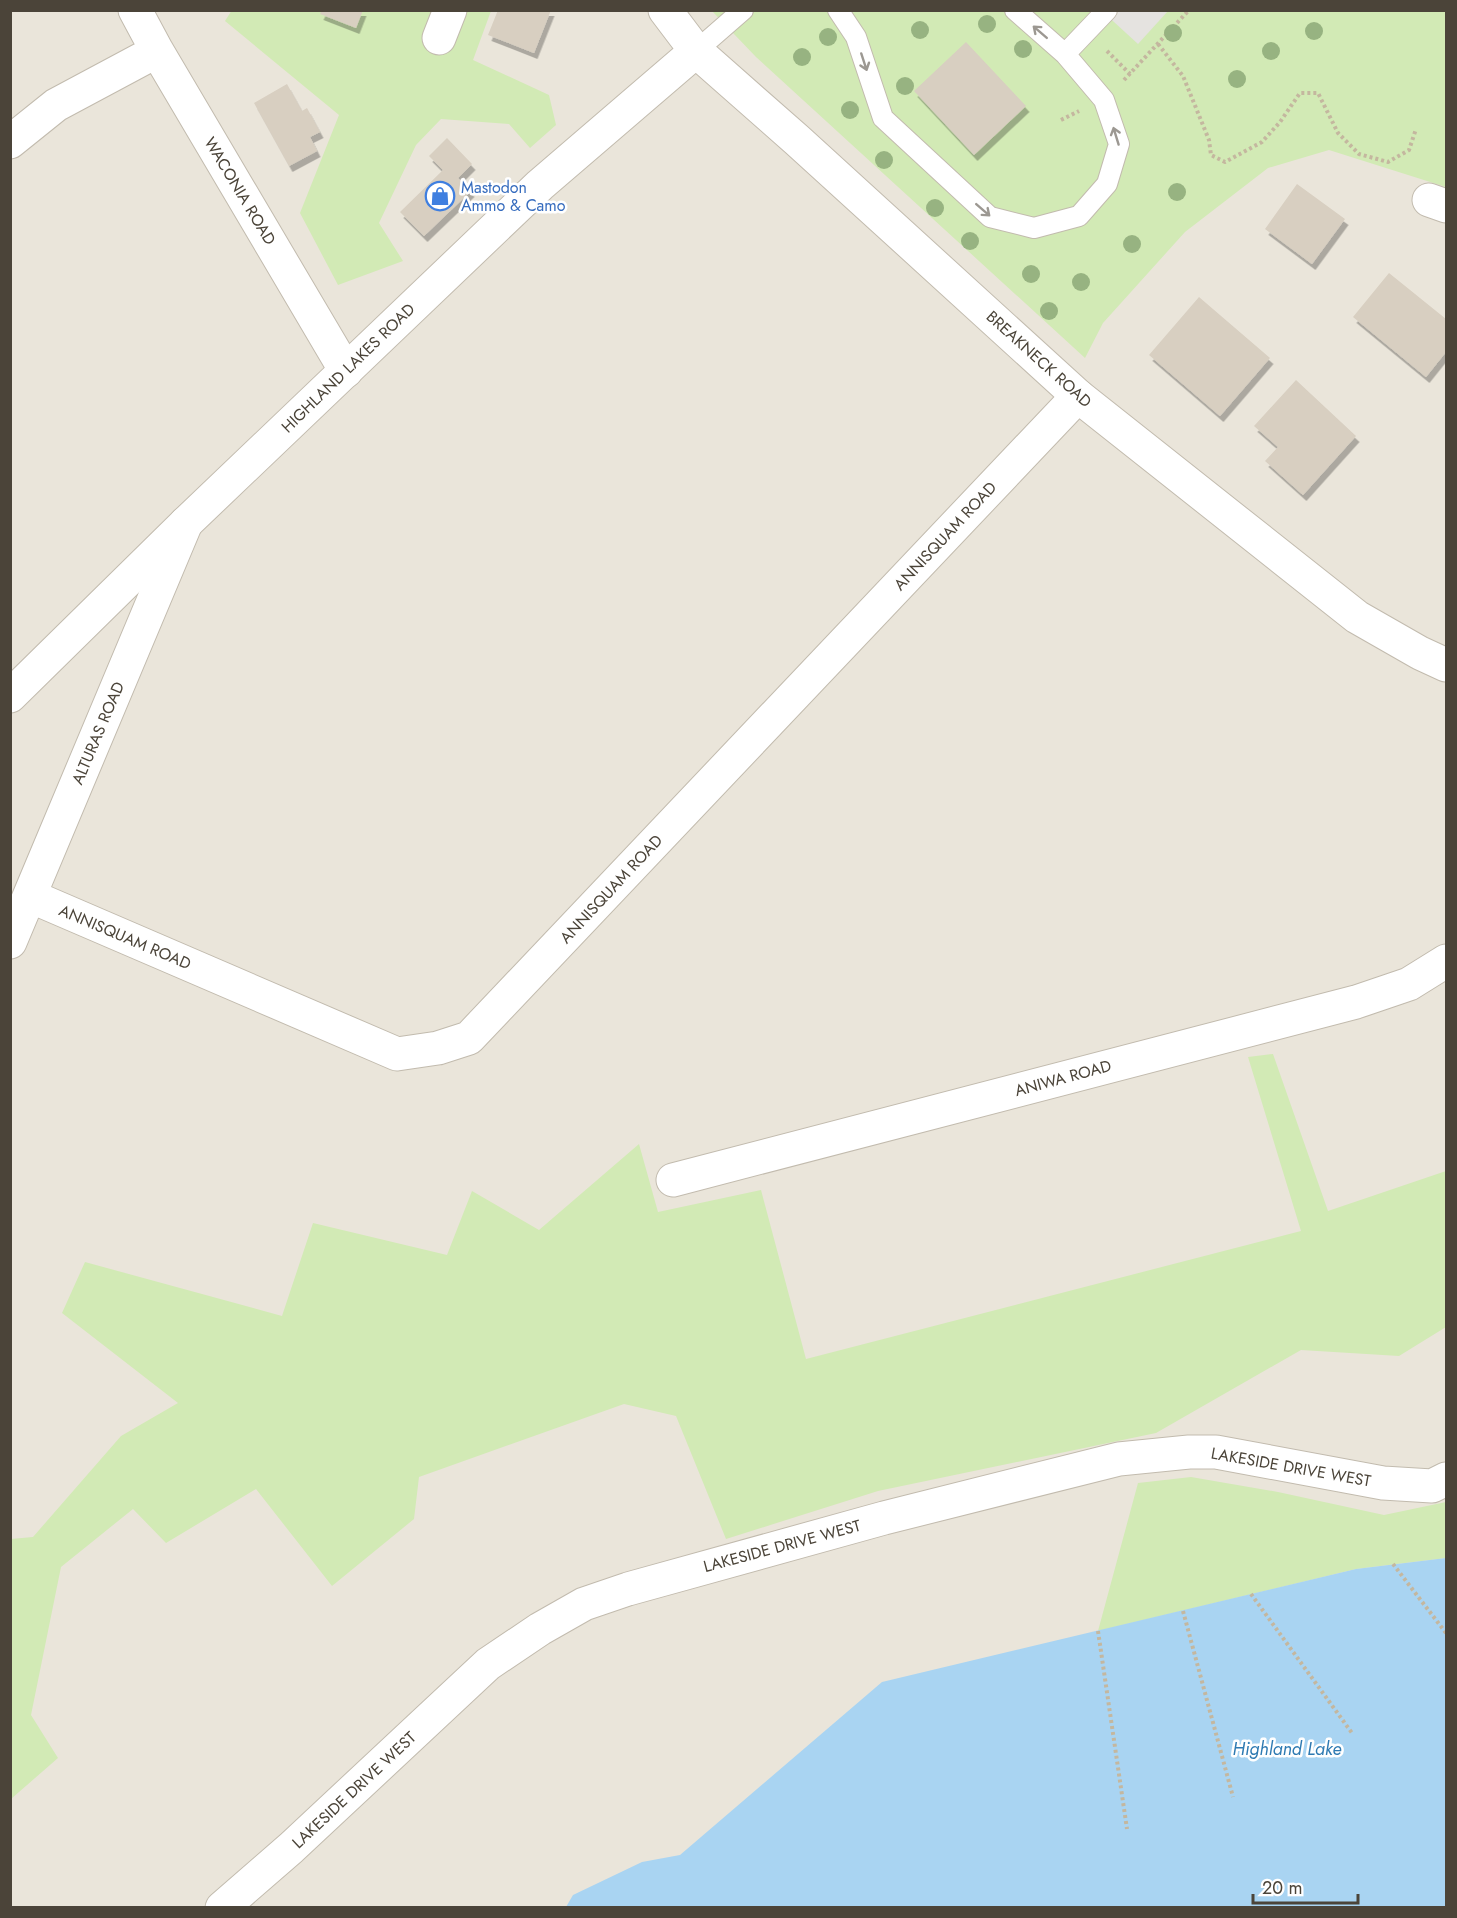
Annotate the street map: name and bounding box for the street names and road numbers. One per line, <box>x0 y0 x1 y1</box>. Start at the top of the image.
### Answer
street label: WACONIA ROAD <box>199 133 281 249</box>
street label: HIGHLAND LAKES ROAD <box>276 298 420 438</box>
street label: BREAKNECK ROAD <box>981 305 1097 413</box>
street label: ANNISQUAM ROAD <box>888 476 1002 596</box>
street label: ALTURAS ROAD <box>66 678 130 788</box>
street label: ANNISQUAM ROAD <box>554 829 668 949</box>
street label: ANNISQUAM ROAD <box>55 899 195 975</box>
street label: ANIWA ROAD <box>1012 1054 1114 1102</box>
street label: LAKESIDE DRIVE WEST <box>1209 1442 1373 1492</box>
street label: LAKESIDE DRIVE WEST <box>701 1514 864 1578</box>
street label: LAKESIDE DRIVE WEST <box>287 1726 421 1854</box>

